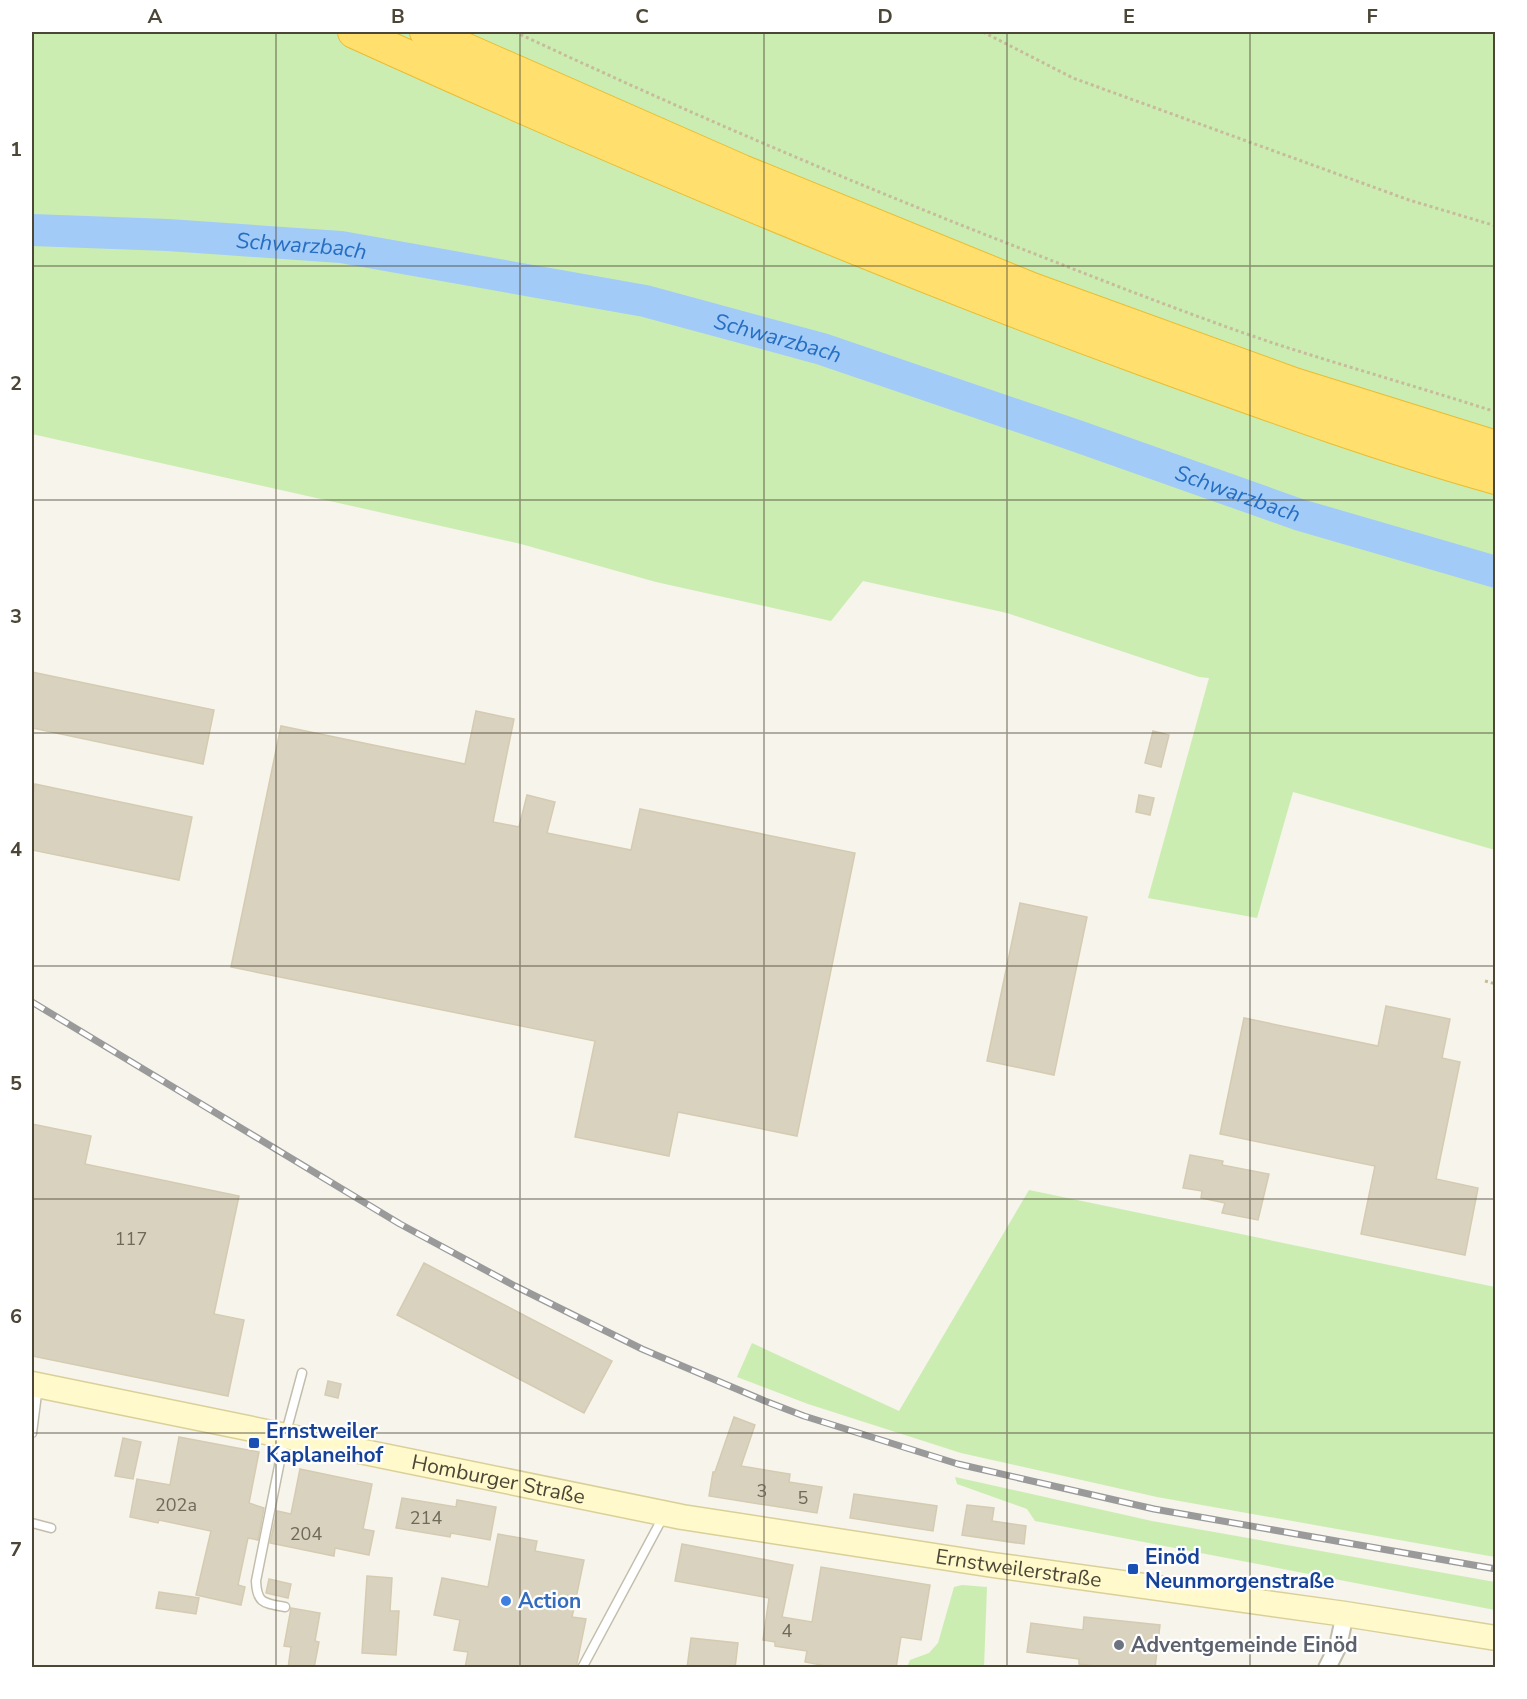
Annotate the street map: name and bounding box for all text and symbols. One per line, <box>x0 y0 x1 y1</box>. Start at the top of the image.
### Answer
text: A <box>148 3 163 30</box>
text: B <box>391 3 405 30</box>
text: C <box>635 3 649 30</box>
text: D <box>877 3 893 30</box>
text: E <box>1123 3 1135 30</box>
text: F <box>1366 3 1378 30</box>
text: 1 <box>10 136 22 163</box>
water label: Schwarzbach <box>235 226 369 267</box>
water label: Schwarzbach <box>710 306 845 371</box>
text: 2 <box>10 370 22 397</box>
water label: Schwarzbach <box>1171 458 1305 530</box>
text: 3 <box>10 603 22 630</box>
text: 4 <box>10 836 22 863</box>
text: 5 <box>10 1070 22 1097</box>
house number: 117 <box>115 1227 147 1251</box>
text: 6 <box>10 1303 22 1330</box>
place label: Ernstweiler Kaplaneihof <box>266 1417 384 1469</box>
marker: Ernstweiler Kaplaneihof <box>247 1436 261 1450</box>
street label: Homburger Straße <box>409 1448 588 1511</box>
house number: 3 <box>757 1479 767 1503</box>
house number: 5 <box>798 1486 808 1510</box>
house number: 202a <box>155 1493 197 1517</box>
house number: 214 <box>410 1506 442 1530</box>
house number: 204 <box>290 1522 322 1546</box>
text: 7 <box>10 1536 22 1563</box>
street label: Ernstweilerstraße <box>934 1542 1104 1594</box>
place label: Einöd Neunmorgenstraße <box>1145 1543 1334 1595</box>
marker: Einöd Neunmorgenstraße <box>1126 1562 1140 1576</box>
place label: Action <box>518 1587 581 1615</box>
marker: Action <box>499 1594 513 1608</box>
house number: 4 <box>782 1619 793 1643</box>
place label: Adventgemeinde Einöd <box>1131 1631 1358 1659</box>
marker: Adventgemeinde Einöd <box>1112 1638 1126 1652</box>

